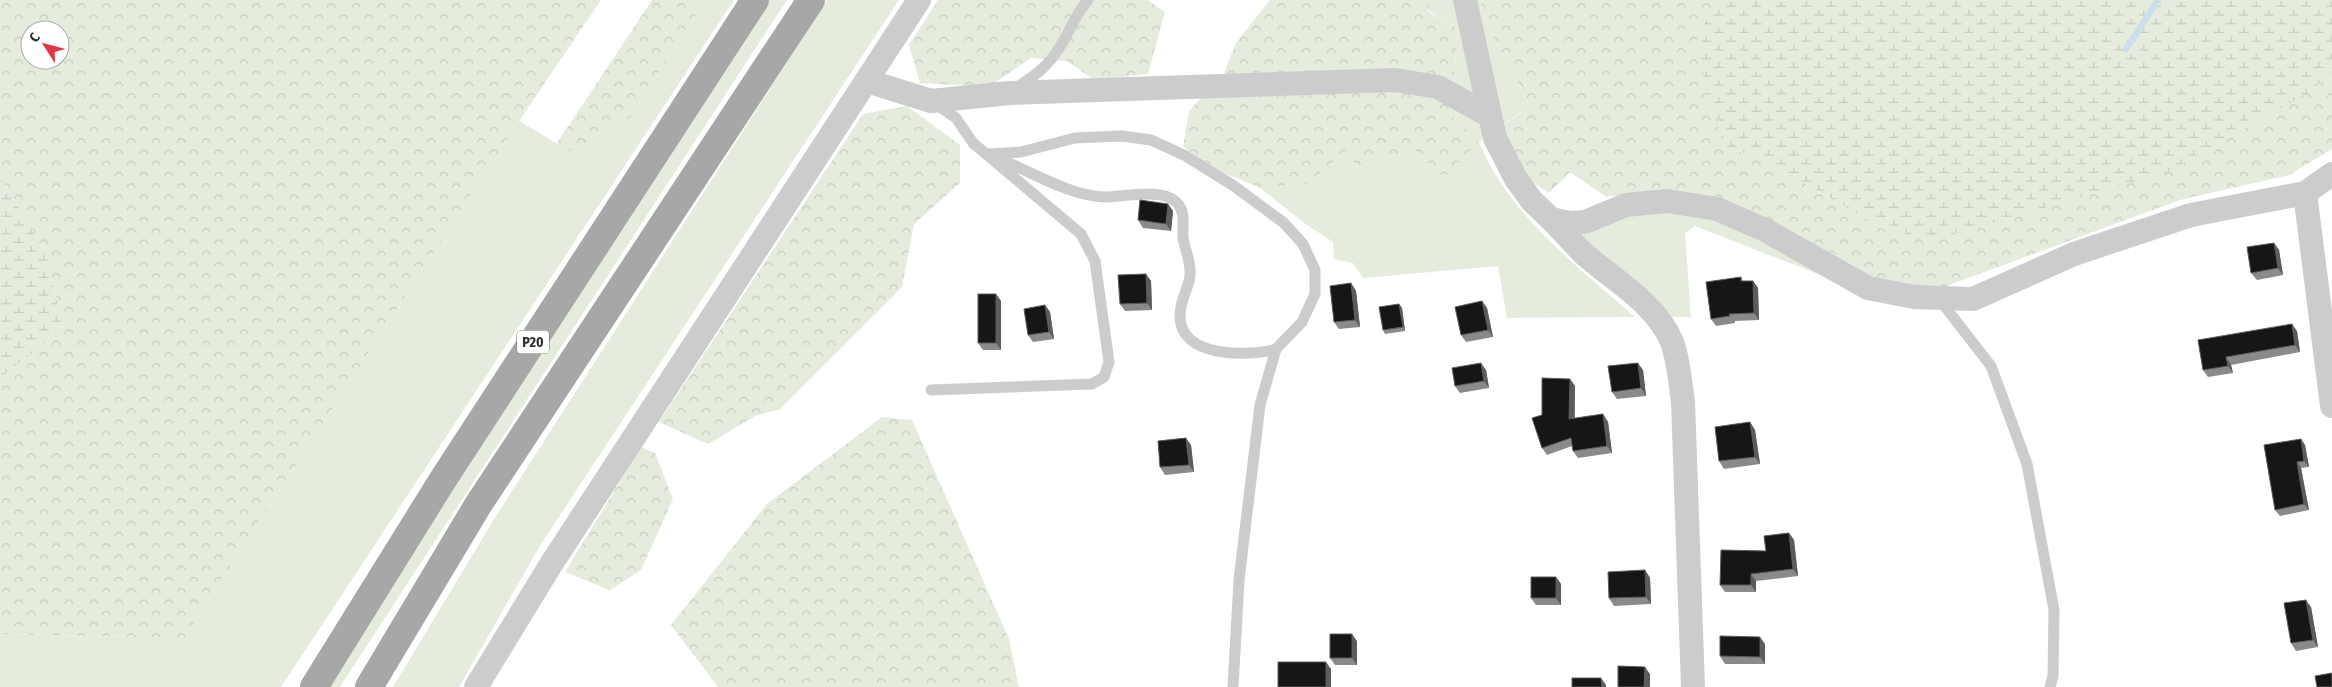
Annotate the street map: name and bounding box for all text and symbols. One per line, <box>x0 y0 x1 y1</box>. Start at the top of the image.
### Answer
north arrow <box>20 20 70 70</box>
text: С <box>26 29 44 46</box>
road number: Р20 <box>517 331 549 354</box>

